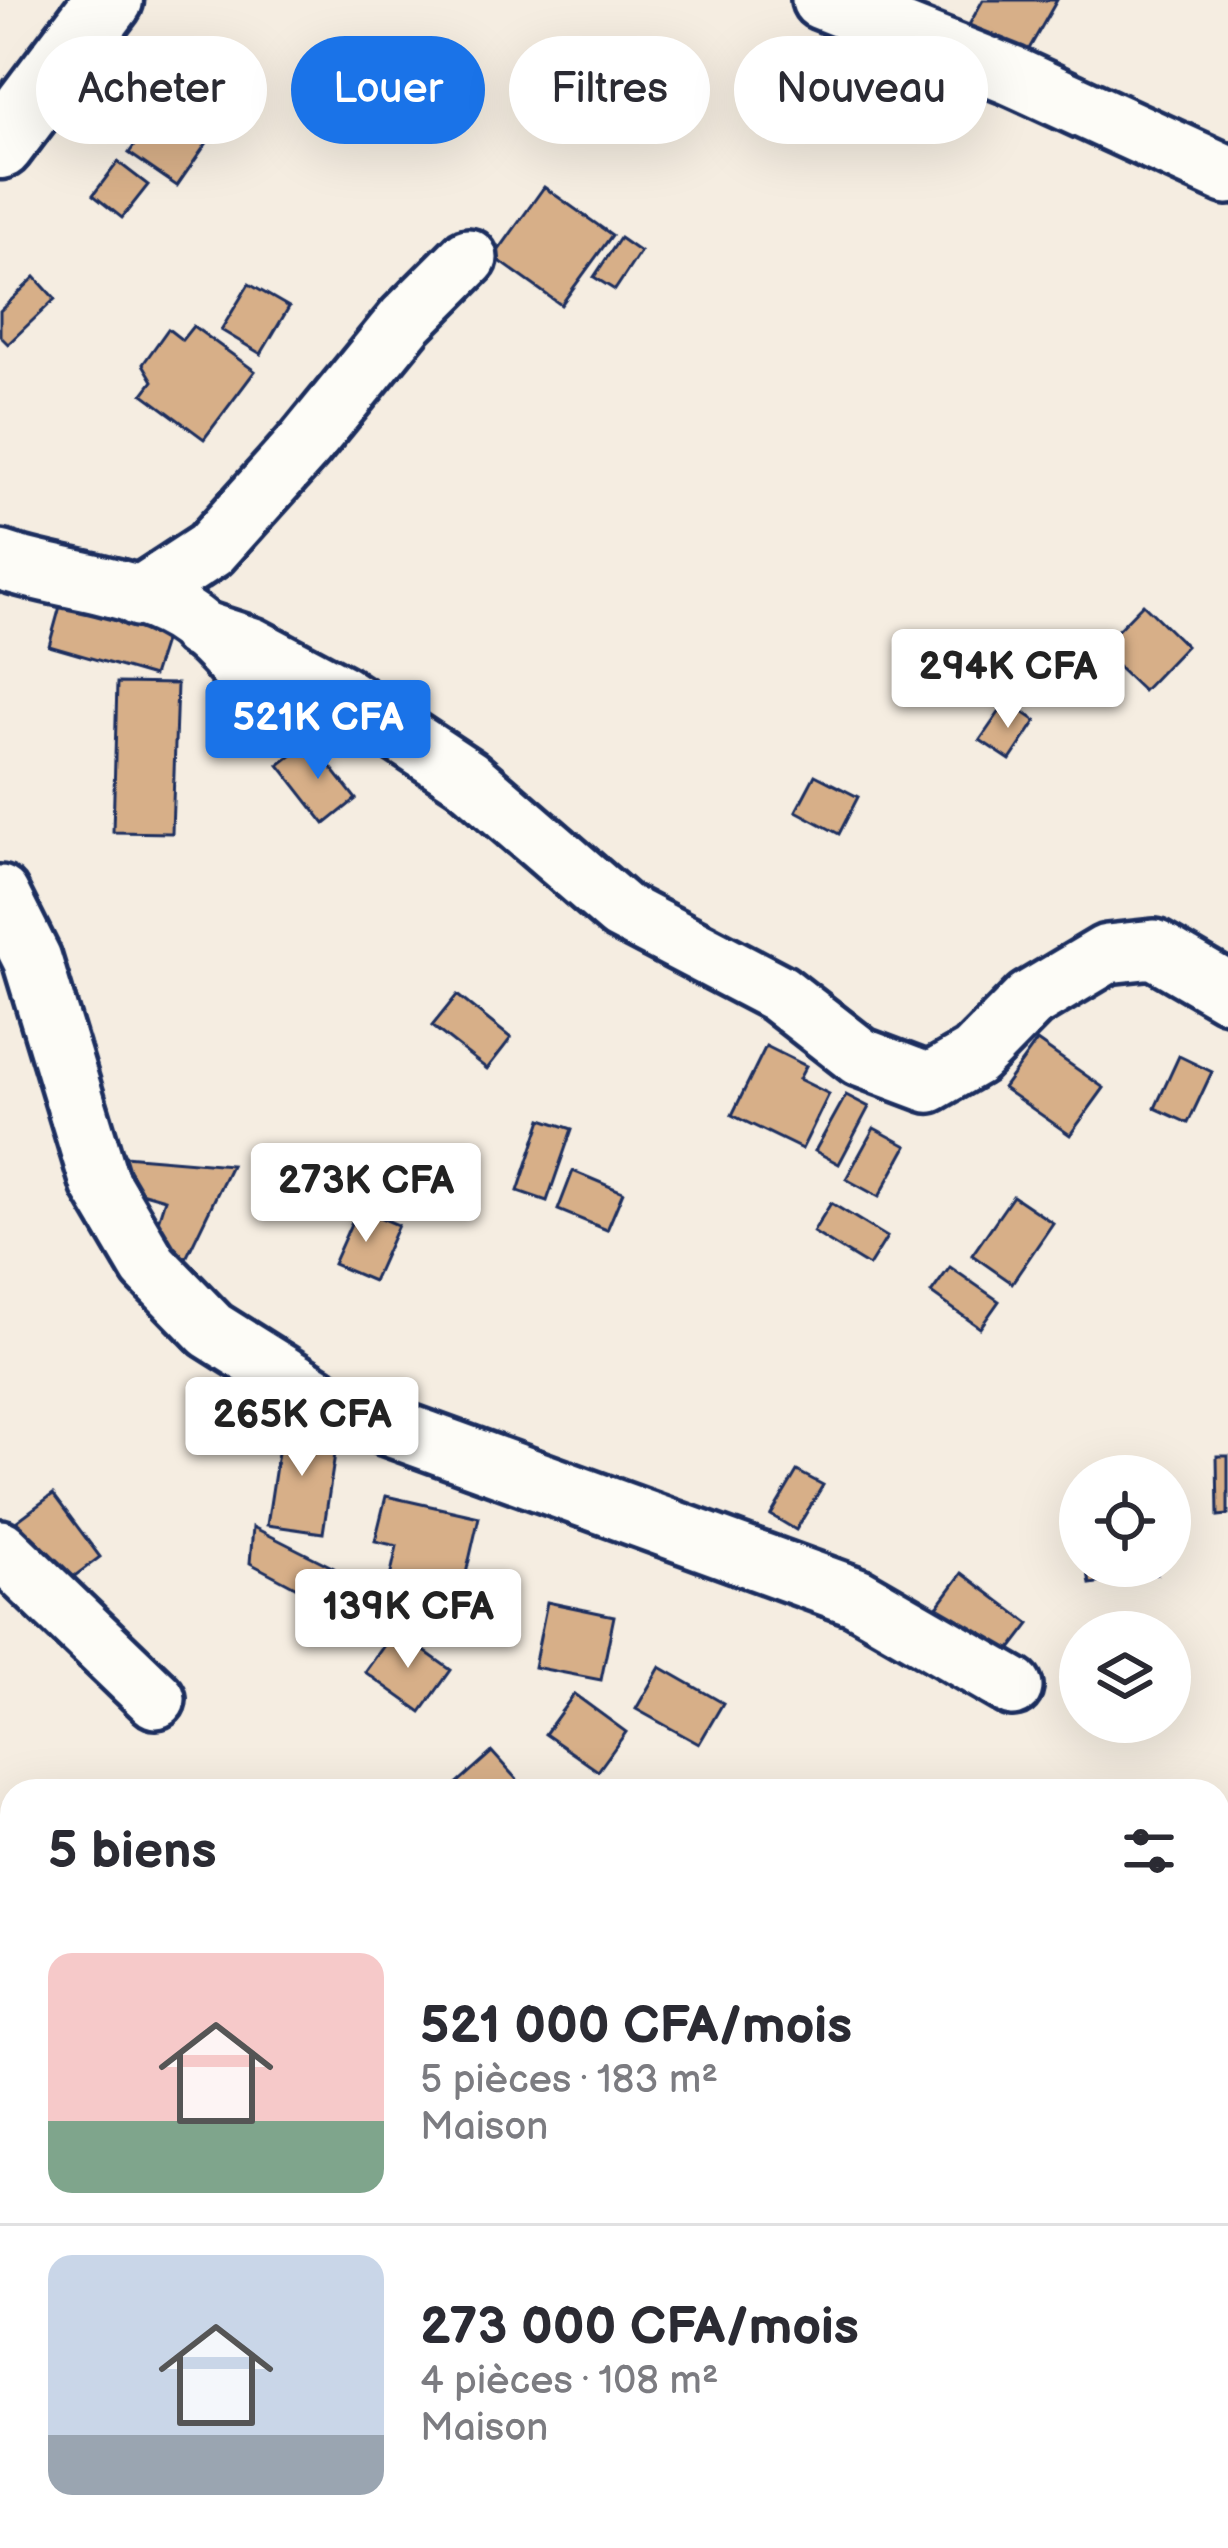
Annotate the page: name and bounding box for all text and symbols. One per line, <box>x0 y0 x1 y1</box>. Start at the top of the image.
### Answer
chip: Acheter <box>36 36 267 144</box>
chip: Louer <box>291 36 485 144</box>
chip: Filtres <box>509 36 710 144</box>
chip: Nouveau <box>734 36 988 144</box>
pin: 294K CFA <box>884 629 1132 731</box>
text: 294K CFA <box>919 644 1097 691</box>
pin: 521K CFA <box>194 680 442 782</box>
text: 521K CFA <box>232 695 404 742</box>
pin: 273K CFA <box>242 1143 490 1245</box>
text: 273K CFA <box>278 1158 454 1205</box>
pin: 265K CFA <box>178 1377 426 1479</box>
text: 265K CFA <box>212 1392 392 1439</box>
map controls <box>1059 1455 1191 1743</box>
button: locate <box>1059 1455 1191 1587</box>
pin: 139K CFA <box>284 1569 532 1671</box>
text: 139K CFA <box>322 1584 494 1631</box>
button: layers <box>1059 1611 1191 1743</box>
icon: filters <box>1116 1818 1182 1884</box>
text: 5 biens <box>48 1821 217 1882</box>
text: 521 000 CFA/mois <box>420 1996 852 2057</box>
icon: home <box>144 2001 288 2145</box>
text: 5 pièces · 183 m² <box>420 2057 718 2104</box>
text: Maison <box>420 2104 548 2151</box>
text: 273 000 CFA/mois <box>420 2297 859 2358</box>
icon: home <box>144 2303 288 2447</box>
text: 4 pièces · 108 m² <box>420 2358 719 2405</box>
text: Maison <box>420 2405 548 2452</box>

